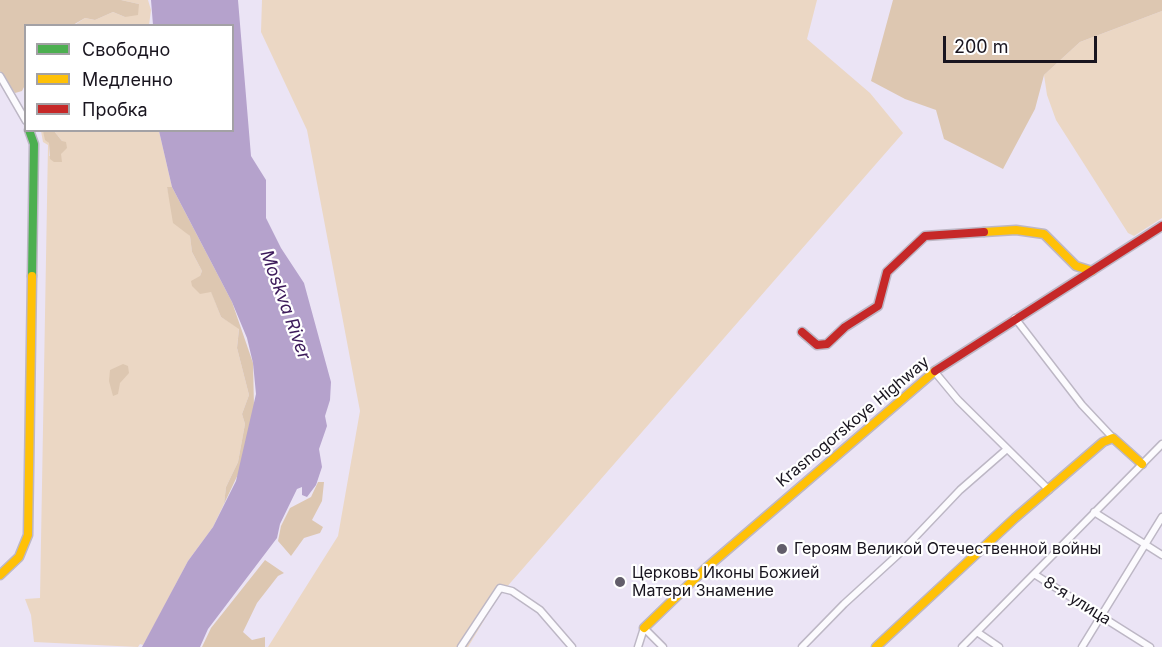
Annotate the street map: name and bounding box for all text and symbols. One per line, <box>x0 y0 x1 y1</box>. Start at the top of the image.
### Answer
legend <box>24 24 234 132</box>
scale bar <box>946 24 1100 62</box>
text: 200 m <box>954 36 1009 57</box>
text: Свободно <box>82 39 170 60</box>
text: Медленно <box>82 69 173 90</box>
text: Пробка <box>82 99 148 120</box>
water label: Moskva River <box>255 247 315 363</box>
street label: Krasnogorskoye Highway <box>773 353 933 491</box>
place label: Героям Великой Отечественной войны <box>794 539 1101 559</box>
marker: Героям Великой Отечественной войны <box>775 542 789 556</box>
place label: Церковь Иконы Божией Матери Знамение <box>632 563 820 601</box>
street label: 8-я улица <box>1040 573 1114 629</box>
marker: Церковь Иконы Божией Матери Знамение <box>613 575 627 589</box>

